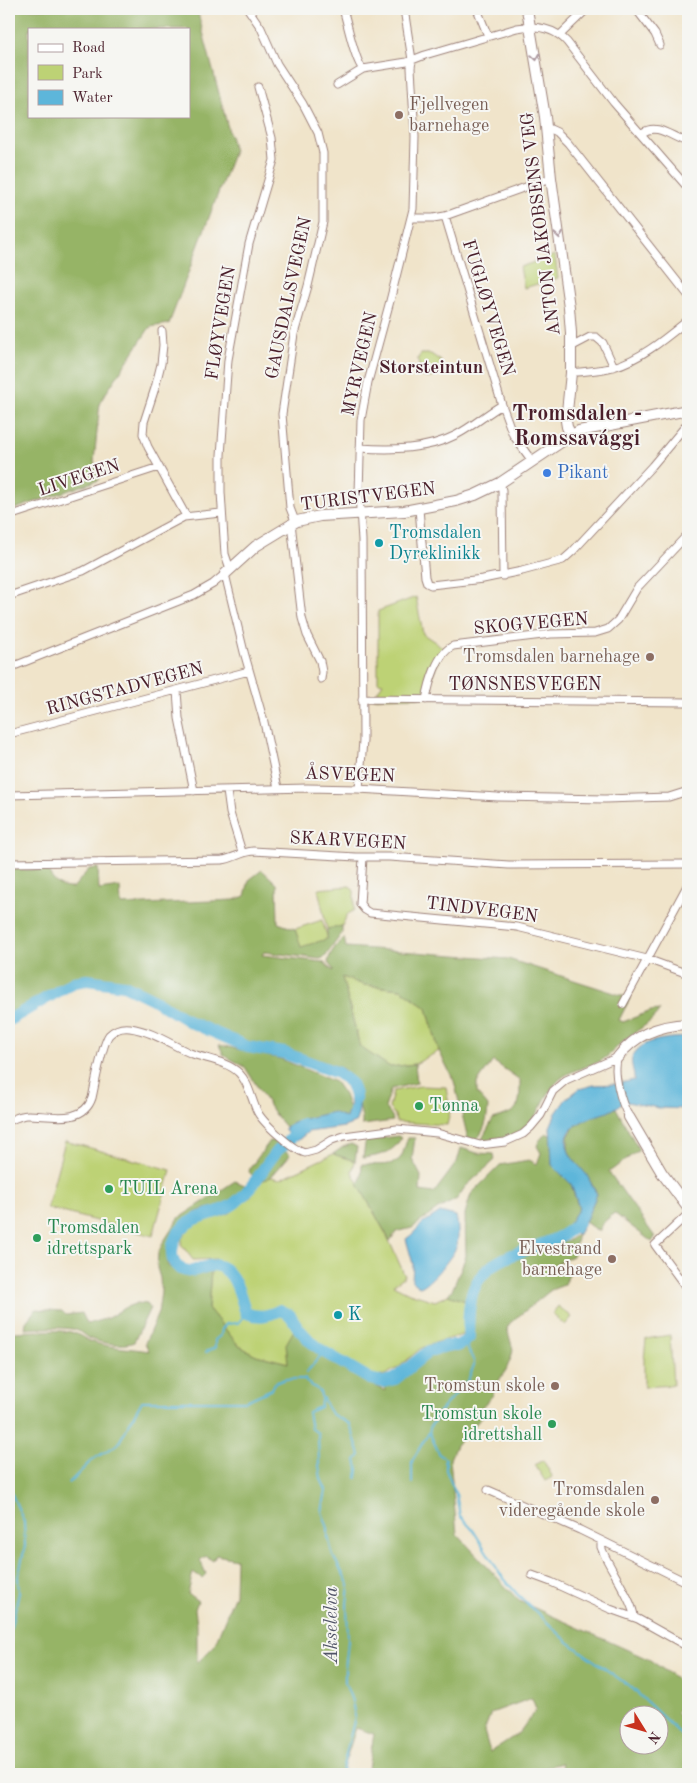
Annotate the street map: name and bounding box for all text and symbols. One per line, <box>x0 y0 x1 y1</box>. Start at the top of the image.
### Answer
legend <box>28 28 190 118</box>
text: Road <box>72 41 106 56</box>
one-way arrow <box>530 53 541 61</box>
text: Park <box>72 67 103 82</box>
text: Water <box>72 91 113 106</box>
place label: Fjellvegen barnehage <box>409 96 489 135</box>
marker: Fjellvegen barnehage <box>393 109 405 121</box>
street label: ANTON JAKOBSENS VEG <box>518 111 564 337</box>
street label: GAUSDALSVEGEN <box>263 215 315 381</box>
one-way arrow <box>553 231 563 240</box>
street label: FUGLØYVEGEN <box>459 237 517 379</box>
street label: FLØYVEGEN <box>203 264 239 381</box>
street label: MYRVEGEN <box>339 310 381 418</box>
district label: Storsteintun <box>379 359 483 378</box>
district label: Tromsdalen - Romssavággi <box>512 403 642 450</box>
street label: LIVEGEN <box>36 456 122 500</box>
place label: Pikant <box>557 464 608 482</box>
marker: Pikant <box>541 467 553 479</box>
street label: TURISTVEGEN <box>299 480 437 514</box>
place label: Tromsdalen Dyreklinikk <box>389 524 482 563</box>
marker: Tromsdalen Dyreklinikk <box>373 537 385 549</box>
street label: SKOGVEGEN <box>473 610 589 638</box>
place label: Tromsdalen barnehage <box>462 648 640 666</box>
marker: Tromsdalen barnehage <box>644 651 656 663</box>
street label: RINGSTADVEGEN <box>44 659 206 719</box>
street label: TØNSNESVEGEN <box>448 676 602 694</box>
street label: ÅSVEGEN <box>304 759 396 786</box>
street label: SKARVEGEN <box>289 829 407 853</box>
street label: TINDVEGEN <box>425 894 539 926</box>
place label: Tønna <box>429 1097 479 1115</box>
marker: Tønna <box>413 1100 425 1112</box>
place label: TUIL Arena <box>119 1180 218 1198</box>
marker: TUIL Arena <box>103 1183 115 1195</box>
place label: Tromsdalen idrettspark <box>47 1219 140 1258</box>
marker: Tromsdalen idrettspark <box>31 1232 43 1244</box>
place label: Elvestrand barnehage <box>518 1240 602 1279</box>
marker: Elvestrand barnehage <box>606 1253 618 1265</box>
place label: K <box>348 1306 362 1324</box>
marker: K <box>332 1309 344 1321</box>
place label: Tromstun skole <box>424 1377 545 1395</box>
marker: Tromstun skole <box>549 1380 561 1392</box>
place label: Tromstun skole idrettshall <box>421 1405 542 1444</box>
marker: Tromstun skole idrettshall <box>546 1418 558 1430</box>
place label: Tromsdalen videregående skole <box>499 1481 645 1520</box>
marker: Tromsdalen videregående skole <box>649 1494 661 1506</box>
water label: Akselelva <box>323 1587 342 1664</box>
north arrow <box>620 1706 670 1756</box>
text: N <box>645 1729 662 1746</box>

